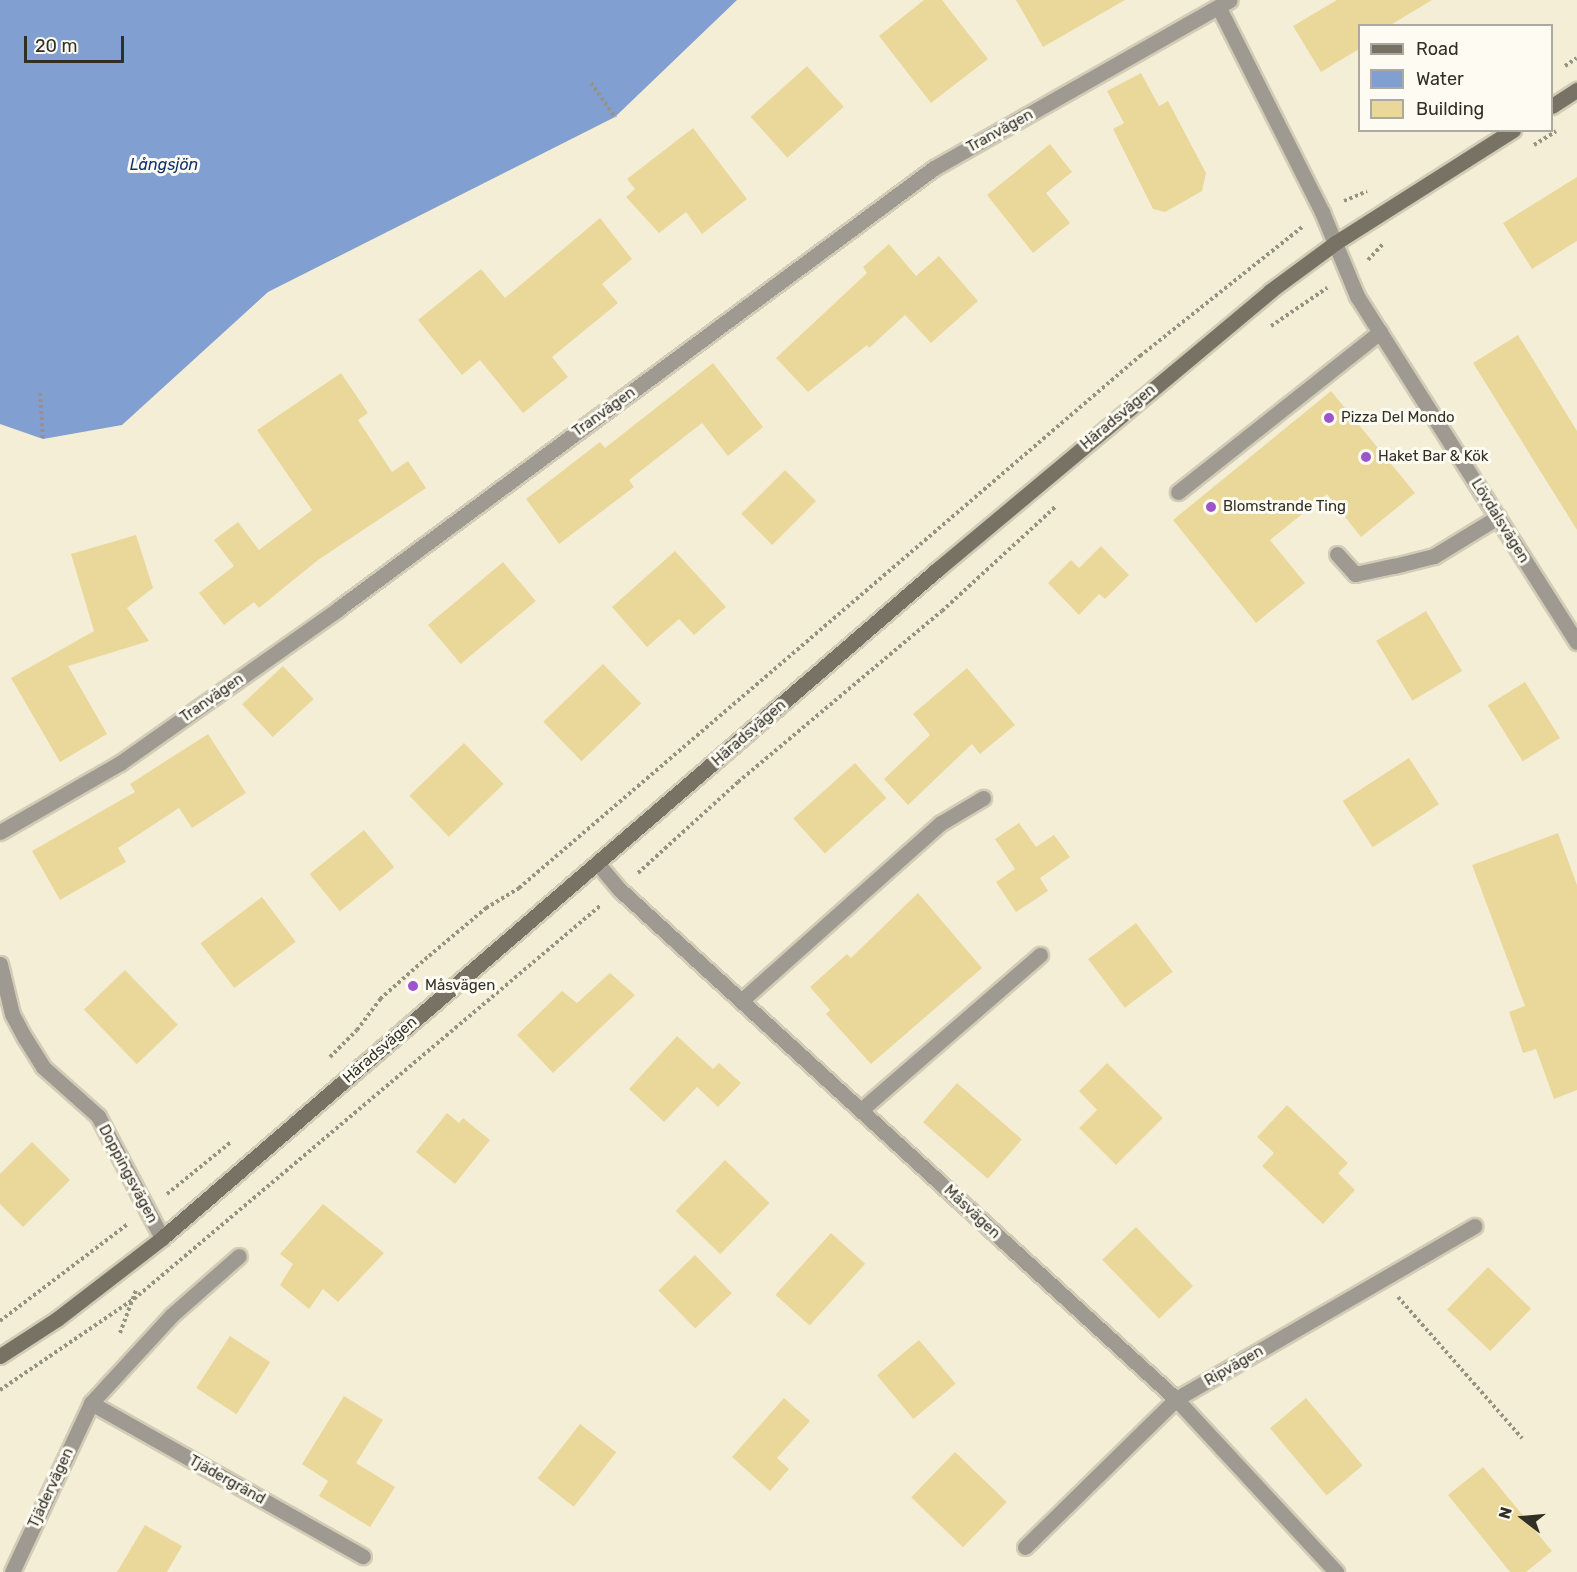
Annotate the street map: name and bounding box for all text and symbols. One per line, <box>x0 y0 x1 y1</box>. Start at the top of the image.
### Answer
scale bar <box>27 24 128 62</box>
legend <box>1358 24 1553 132</box>
text: 20 m <box>35 35 77 57</box>
text: Road <box>1416 38 1459 60</box>
text: Water <box>1416 68 1464 90</box>
text: Building <box>1416 98 1484 120</box>
street label: Tranvägen <box>964 105 1036 157</box>
water label: Långsjön <box>130 155 198 175</box>
street label: Häradsvägen <box>1077 381 1159 453</box>
street label: Tranvägen <box>569 383 639 441</box>
place label: Pizza Del Mondo <box>1341 409 1455 427</box>
marker: Pizza Del Mondo <box>1322 411 1336 425</box>
place label: Haket Bar & Kök <box>1378 448 1489 466</box>
marker: Haket Bar & Kök <box>1359 450 1373 464</box>
street label: Lövdalsvägen <box>1467 476 1533 566</box>
place label: Blomstrande Ting <box>1223 498 1346 516</box>
marker: Blomstrande Ting <box>1204 500 1218 514</box>
street label: Tranvägen <box>177 670 247 726</box>
street label: Häradsvägen <box>708 696 790 770</box>
place label: Måsvägen <box>425 977 495 995</box>
marker: Måsvägen <box>406 979 420 993</box>
street label: Häradsvägen <box>339 1013 421 1087</box>
street label: Doppingsvägen <box>95 1122 161 1226</box>
street label: Måsvägen <box>940 1181 1004 1243</box>
street label: Ripvägen <box>1201 1342 1267 1390</box>
street label: Tjädervägen <box>25 1445 77 1531</box>
street label: Tjädergränd <box>186 1452 268 1508</box>
north arrow <box>1493 1488 1553 1548</box>
text: N <box>1494 1505 1516 1521</box>

